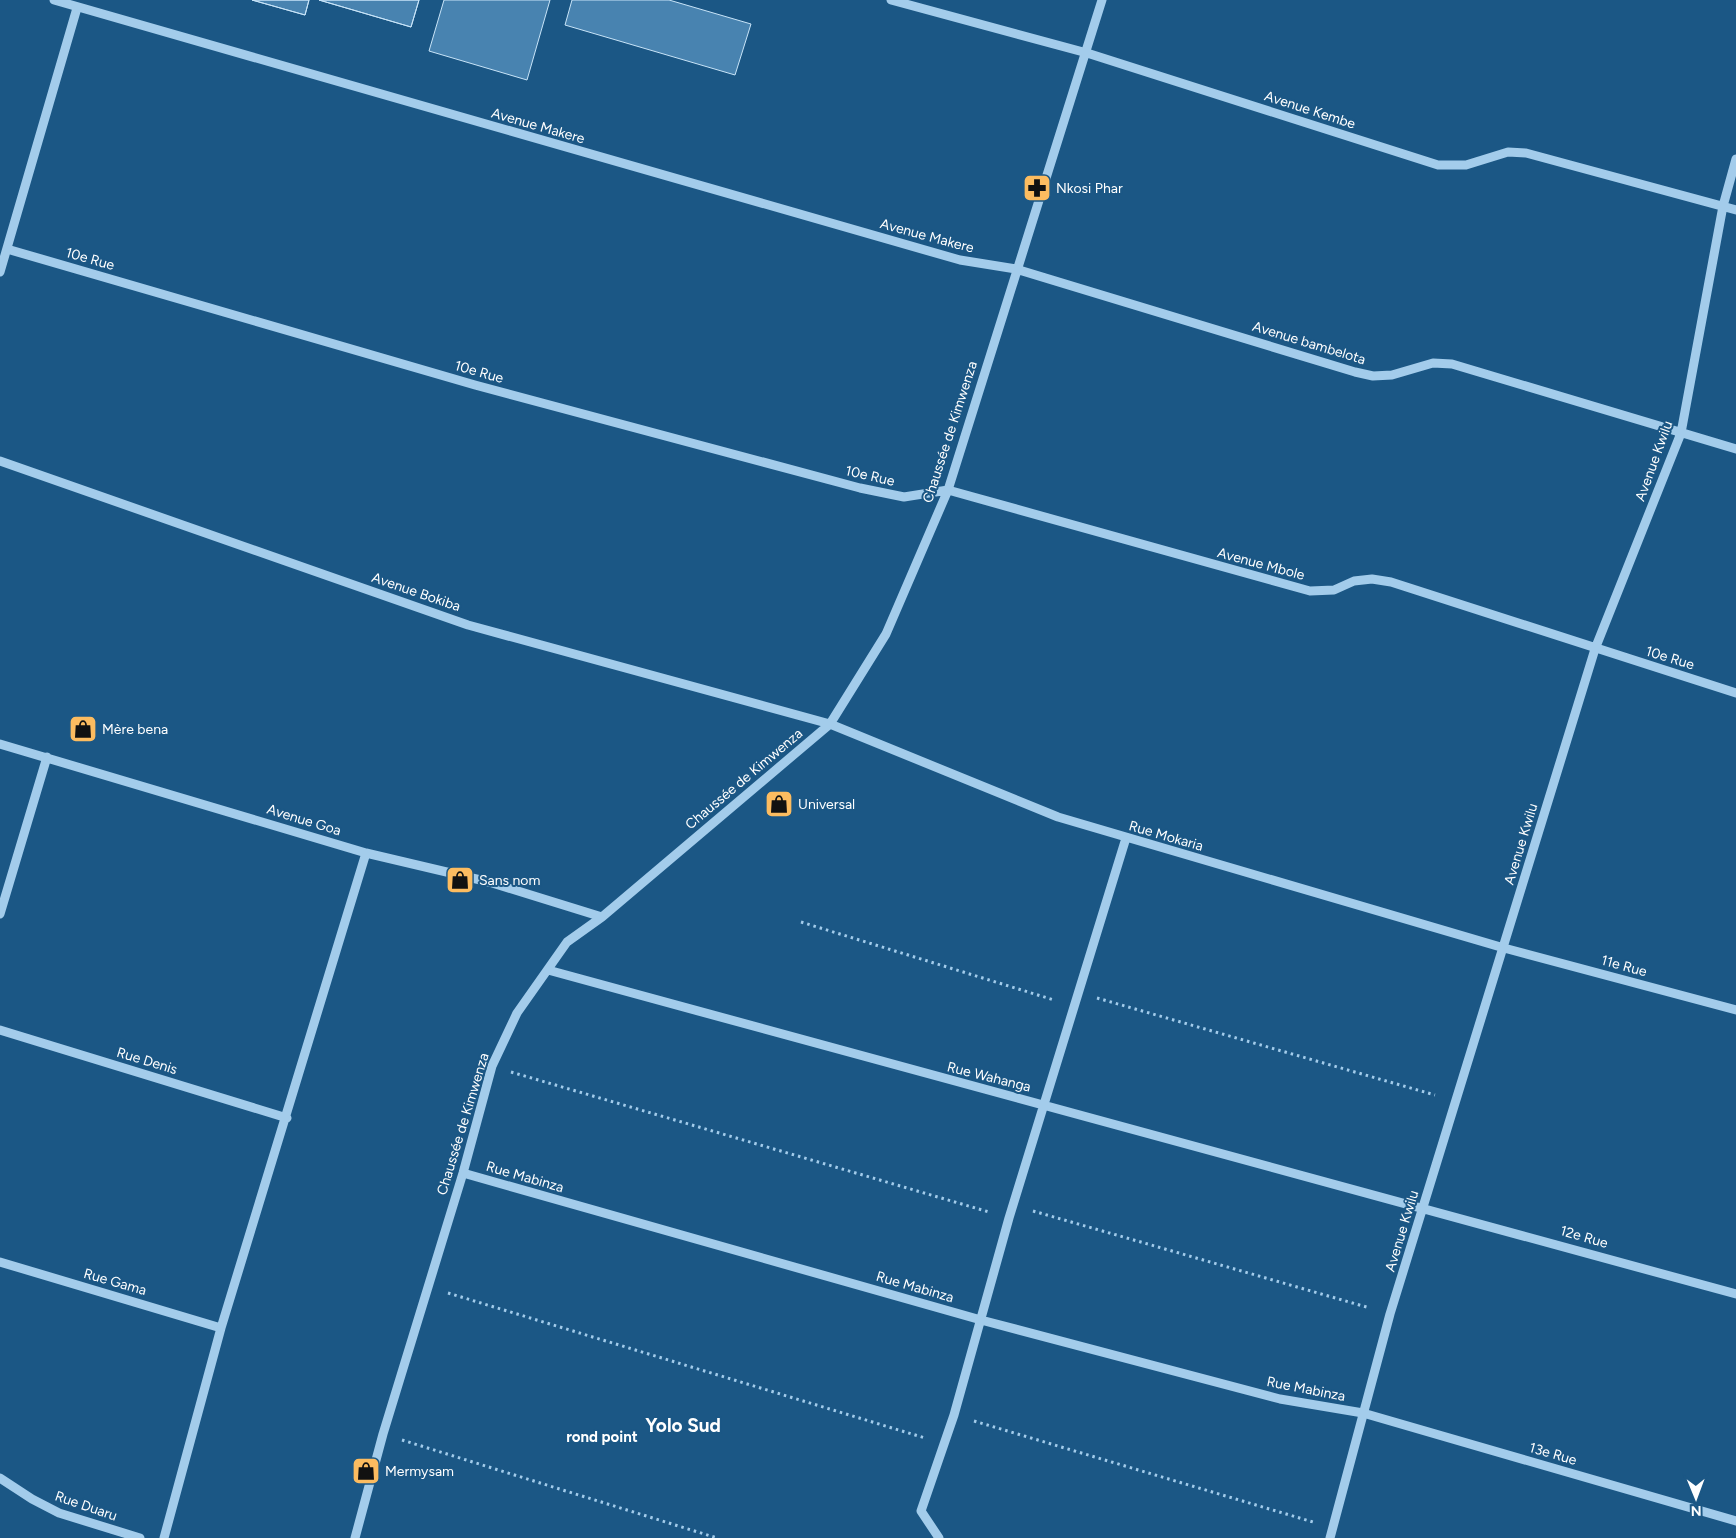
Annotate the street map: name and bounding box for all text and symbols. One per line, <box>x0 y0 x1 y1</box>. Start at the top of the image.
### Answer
street label: Avenue Kembe <box>1262 87 1358 133</box>
street label: Avenue Makere <box>489 105 587 148</box>
pharmacy icon: Nkosi Phar <box>1022 173 1052 203</box>
place label: Nkosi Phar <box>1056 180 1123 197</box>
street label: Avenue Makere <box>878 215 976 257</box>
street label: 10e Rue <box>64 244 117 274</box>
street label: Avenue bambelota <box>1250 318 1368 368</box>
street label: 10e Rue <box>453 357 506 387</box>
street label: Chaussée de Kimwenza <box>919 359 981 505</box>
street label: Avenue Kwilu <box>1632 418 1676 504</box>
street label: 10e Rue <box>844 462 897 490</box>
street label: Avenue Mbole <box>1215 544 1307 584</box>
street label: Avenue Bokiba <box>369 569 463 615</box>
street label: 10e Rue <box>1644 643 1697 674</box>
shop icon: Mère bena <box>68 714 98 744</box>
place label: Mère bena <box>102 721 168 738</box>
street label: Chaussée de Kimwenza <box>682 725 806 833</box>
shop icon: Universal <box>764 789 794 819</box>
place label: Universal <box>798 796 855 813</box>
street label: Avenue Goa <box>265 801 343 839</box>
street label: Avenue Kwilu <box>1501 801 1541 887</box>
street label: Rue Mokaria <box>1127 817 1205 855</box>
shop icon: Sans nom <box>445 865 475 895</box>
place label: Sans nom <box>479 872 540 889</box>
street label: 11e Rue <box>1599 952 1649 980</box>
street label: Rue Denis <box>115 1044 179 1078</box>
street label: Chaussée de Kimwenza <box>433 1051 493 1197</box>
street label: Rue Wahanga <box>945 1058 1033 1096</box>
street label: Rue Mabinza <box>484 1158 566 1196</box>
street label: Avenue Kwilu <box>1382 1188 1422 1274</box>
street label: 12e Rue <box>1558 1222 1610 1252</box>
street label: Rue Gama <box>82 1265 148 1299</box>
street label: Rue Mabinza <box>874 1268 956 1306</box>
street label: Rue Mabinza <box>1265 1373 1347 1405</box>
district label: Yolo Sud <box>645 1414 721 1437</box>
district label: rond point <box>566 1428 638 1446</box>
street label: 13e Rue <box>1527 1439 1579 1469</box>
shop icon: Mermysam <box>351 1456 381 1486</box>
place label: Mermysam <box>385 1463 454 1480</box>
north arrow <box>1671 1473 1721 1523</box>
street label: Rue Duaru <box>53 1487 119 1525</box>
text: N <box>1691 1502 1702 1519</box>

